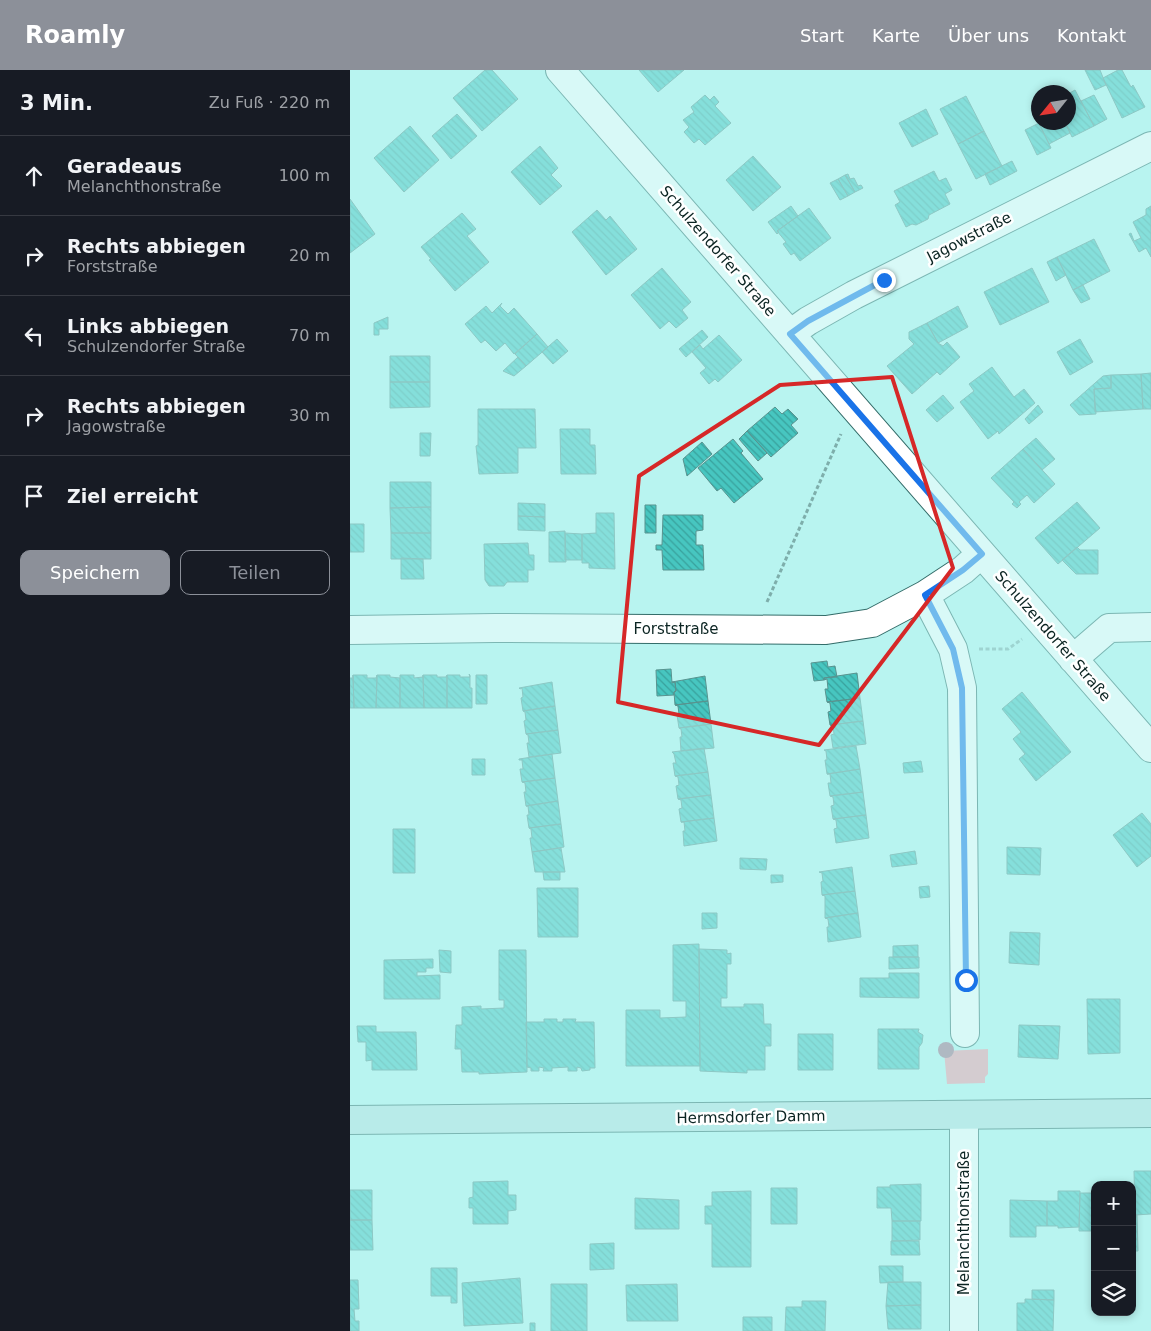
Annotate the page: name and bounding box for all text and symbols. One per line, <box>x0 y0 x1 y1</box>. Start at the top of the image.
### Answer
text: Roamly <box>25 21 125 49</box>
text: Start <box>800 25 844 46</box>
text: Karte <box>872 25 920 46</box>
text: Über uns <box>948 25 1029 46</box>
text: Kontakt <box>1057 25 1126 46</box>
north arrow <box>1031 85 1076 130</box>
text: 3 Min. <box>20 91 93 115</box>
text: Zu Fuß · 220 m <box>209 93 330 112</box>
text: Geradeaus <box>67 155 182 177</box>
icon: ahead <box>20 162 48 190</box>
text: 100 m <box>279 166 330 185</box>
text: Melanchthonstraße <box>67 177 221 196</box>
street label: Schulzendorfer Straße <box>656 182 780 320</box>
street label: Jagowstraße <box>923 208 1014 266</box>
text: Rechts abbiegen <box>67 235 246 257</box>
icon: right <box>20 242 48 270</box>
text: 20 m <box>289 246 330 265</box>
text: Forststraße <box>67 257 158 276</box>
route end <box>873 269 896 292</box>
text: Links abbiegen <box>67 315 229 337</box>
icon: left <box>20 322 48 350</box>
text: 70 m <box>289 326 330 345</box>
text: Schulzendorfer Straße <box>67 337 245 356</box>
text: Rechts abbiegen <box>67 395 246 417</box>
icon: right <box>20 402 48 430</box>
text: 30 m <box>289 406 330 425</box>
text: Jagowstraße <box>67 417 165 436</box>
icon: arrive <box>20 482 48 510</box>
text: Ziel erreicht <box>67 485 198 507</box>
button: Speichern <box>20 550 170 595</box>
button: Teilen <box>180 550 330 595</box>
street label: Schulzendorfer Straße <box>991 567 1115 705</box>
street label: Forststraße <box>634 620 718 638</box>
route start <box>955 969 978 992</box>
street label: Hermsdorfer Damm <box>676 1107 826 1127</box>
street label: Melanchthonstraße <box>955 1151 973 1295</box>
map controls <box>1091 1181 1136 1316</box>
button: + <box>1091 1181 1136 1226</box>
button: − <box>1091 1226 1136 1271</box>
button: layers <box>1091 1271 1136 1316</box>

